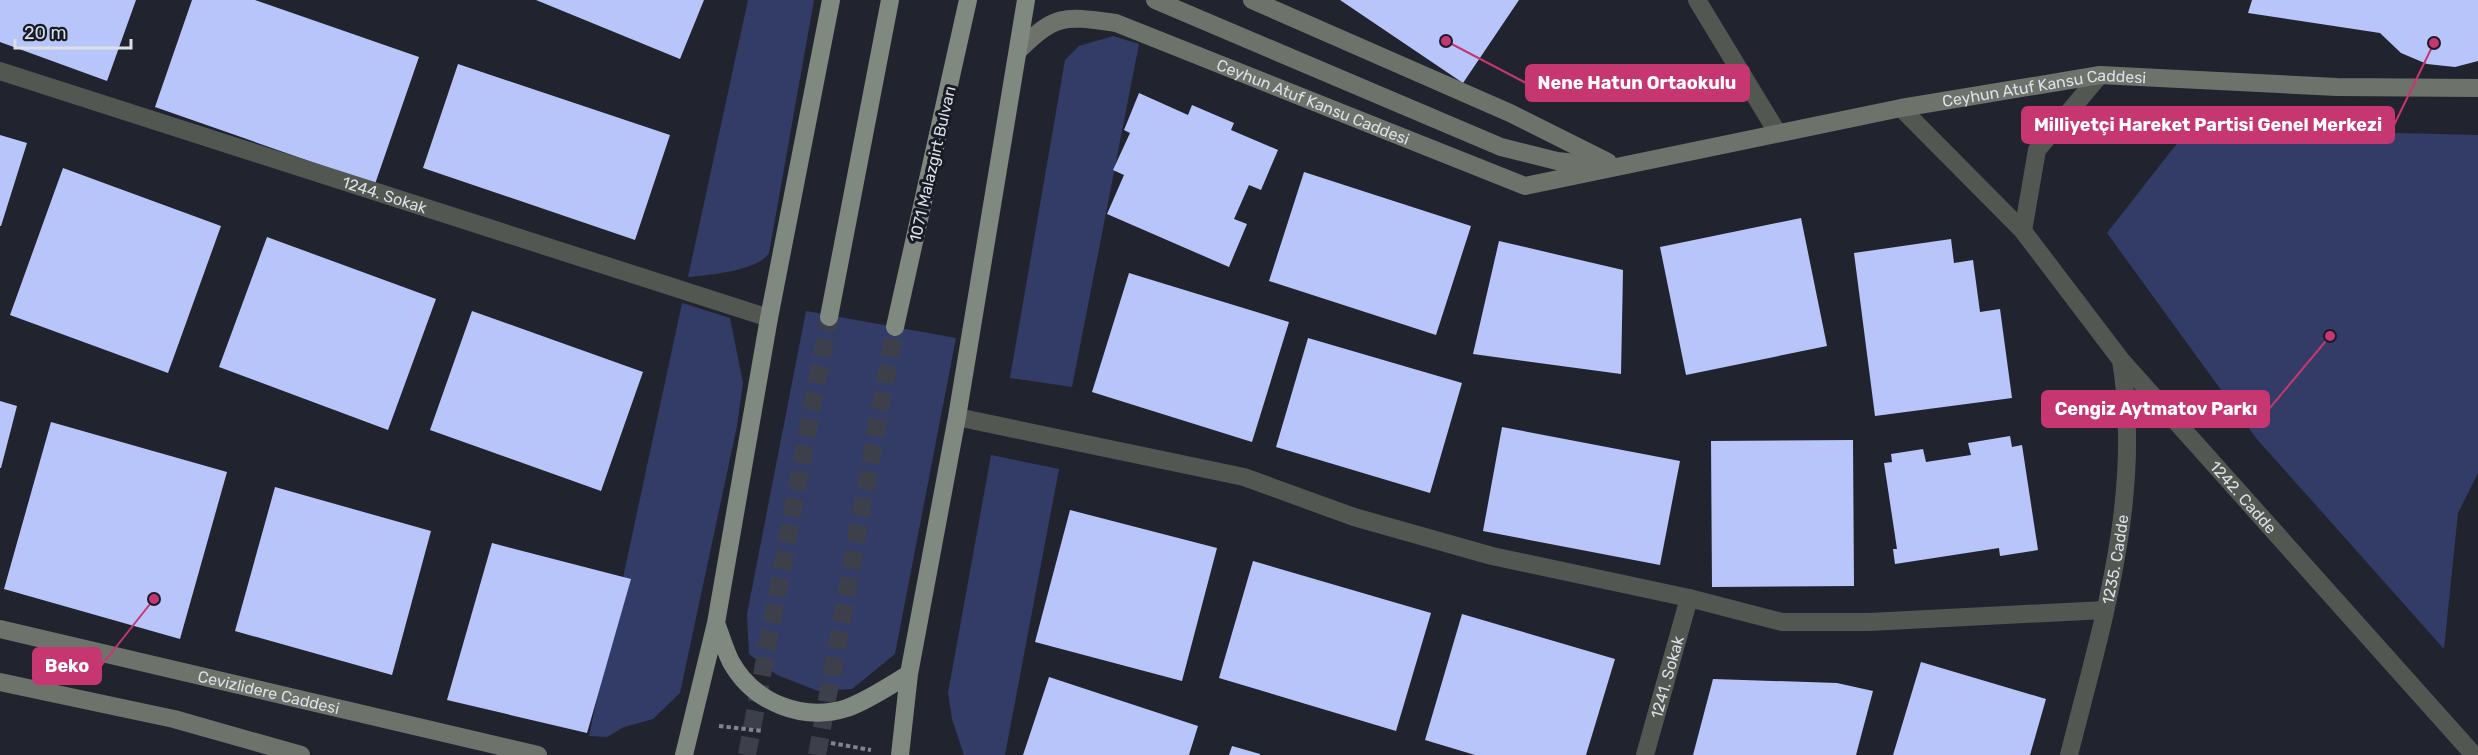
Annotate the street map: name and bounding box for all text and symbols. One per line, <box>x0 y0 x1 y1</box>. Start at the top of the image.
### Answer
scale bar <box>15 12 130 50</box>
text: 20 m <box>24 22 66 44</box>
street label: Ceyhun Atuf Kansu Caddesi <box>1214 55 1412 149</box>
callout: Nene Hatun Ortaokulu <box>1526 65 1749 101</box>
street label: Ceyhun Atuf Kansu Caddesi <box>1941 66 2147 111</box>
text: Nene Hatun Ortaokulu <box>1538 72 1736 94</box>
street label: 1071 Malazgirt Bulvarı <box>905 84 960 244</box>
callout: Milliyetçi Hareket Partisi Genel Merkezi <box>2022 107 2394 143</box>
text: Milliyetçi Hareket Partisi Genel Merkezi <box>2034 114 2382 136</box>
street label: 1244. Sokak <box>340 173 430 218</box>
callout: Cengiz Aytmatov Parkı <box>2042 391 2269 427</box>
text: Cengiz Aytmatov Parkı <box>2055 398 2257 420</box>
street label: 1242. Cadde <box>2206 457 2280 538</box>
street label: 1235. Cadde <box>2098 513 2132 606</box>
street label: 1241. Sokak <box>1647 633 1688 721</box>
callout: Beko <box>33 648 101 684</box>
text: Beko <box>45 655 89 677</box>
street label: Cevizlidere Caddesi <box>196 667 341 718</box>

